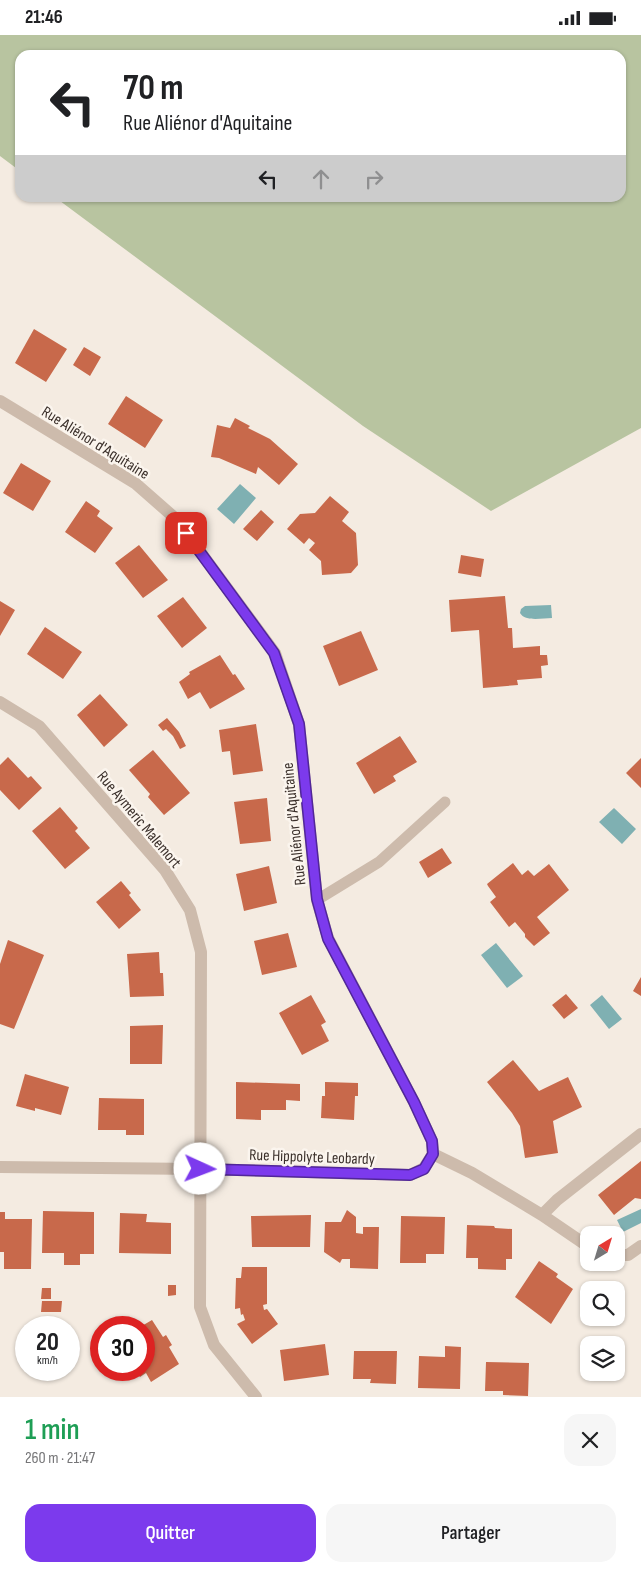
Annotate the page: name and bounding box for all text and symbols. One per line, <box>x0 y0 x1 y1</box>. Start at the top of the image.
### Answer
text: 21:46 <box>25 6 63 29</box>
text: 70 m <box>123 67 183 110</box>
icon: left <box>40 70 105 135</box>
text: Rue Aliénor d'Aquitaine <box>123 110 292 137</box>
icon: left <box>254 165 282 193</box>
icon: ahead <box>307 165 335 193</box>
icon: right <box>360 165 388 193</box>
street label: Rue Aliénor d'Aquitaine <box>38 403 153 484</box>
pin <box>165 512 207 554</box>
icon: arrive <box>172 519 200 547</box>
street label: Rue Aliénor d'Aquitaine <box>279 762 310 886</box>
street label: Rue Aymeric Malemort <box>93 768 185 872</box>
position arrow <box>173 1142 225 1194</box>
street label: Rue Hippolyte Leobardy <box>249 1146 375 1169</box>
north arrow <box>580 1226 625 1271</box>
map controls <box>580 1226 625 1381</box>
button: search <box>580 1281 625 1326</box>
speed limit sign: 30 <box>90 1316 155 1381</box>
text: 20 <box>36 1327 59 1358</box>
button: layers <box>580 1336 625 1381</box>
text: km/h <box>37 1353 58 1368</box>
text: 1 min <box>25 1412 80 1448</box>
button: close <box>564 1414 616 1466</box>
text: 260 m · 21:47 <box>25 1449 95 1468</box>
button: Quitter <box>25 1504 316 1562</box>
button: Partager <box>326 1504 616 1562</box>

